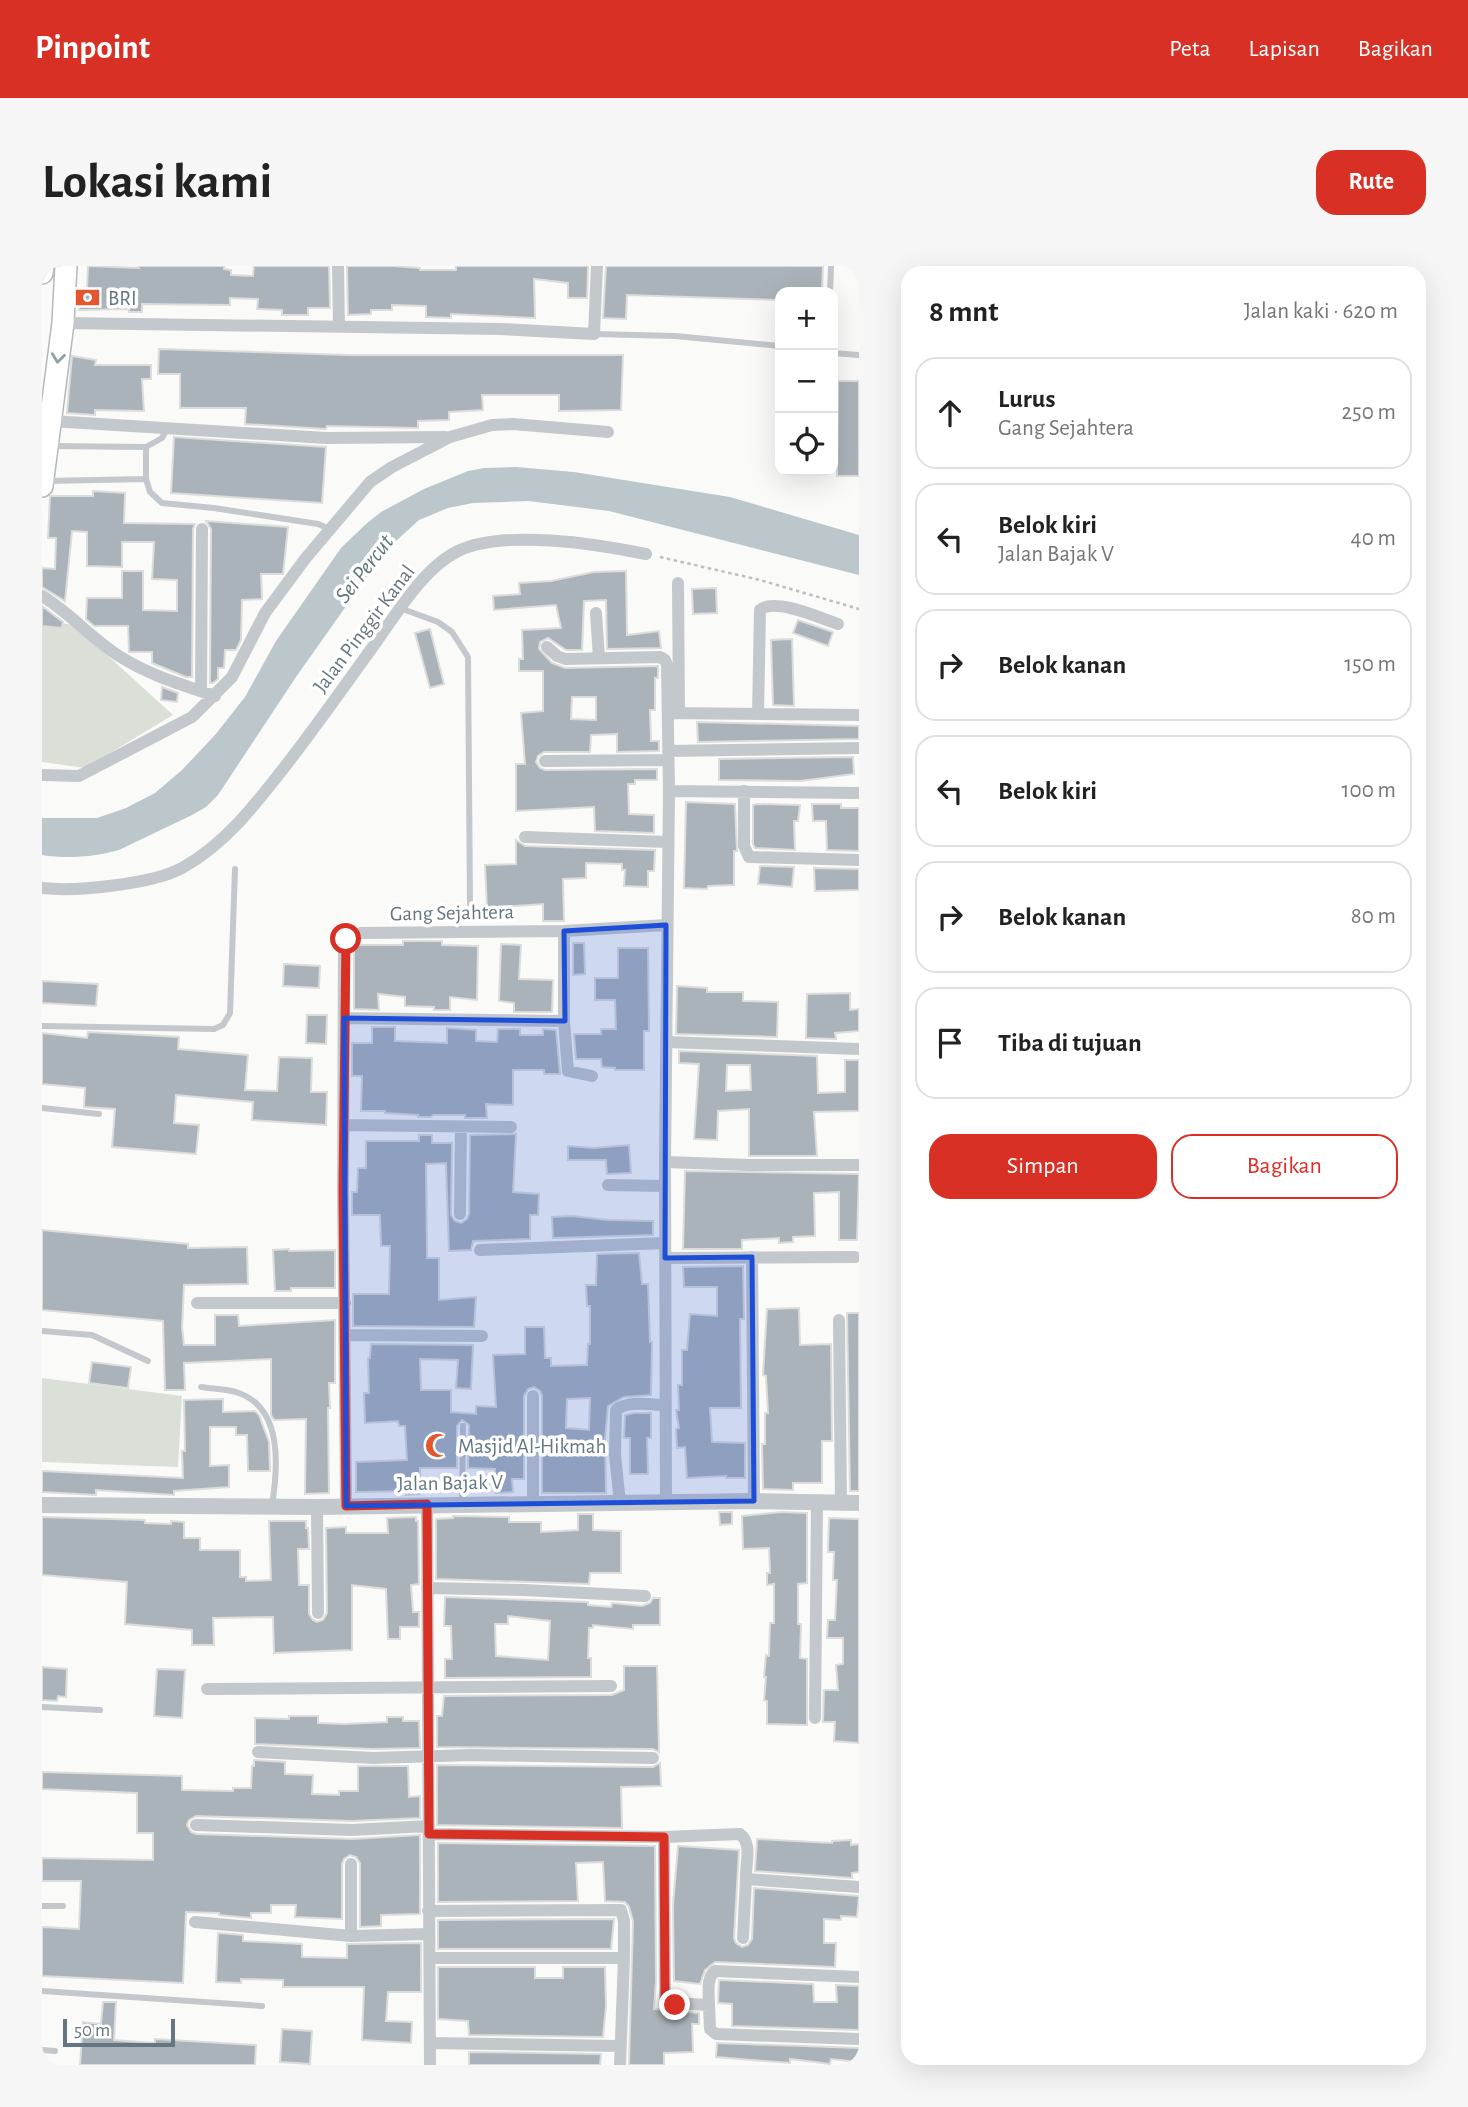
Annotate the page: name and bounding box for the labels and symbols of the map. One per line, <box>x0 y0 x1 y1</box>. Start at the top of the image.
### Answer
bank icon: BRI <box>74 284 102 312</box>
place label: BRI <box>108 288 137 309</box>
one-way arrow <box>51 353 66 364</box>
water label: Sei Percut <box>331 530 399 608</box>
street label: Jalan Pinggir Kanal <box>309 561 419 697</box>
street label: Gang Sejahtera <box>390 901 515 925</box>
route start <box>330 923 361 954</box>
mosque icon: Masjid Al-Hikmah <box>424 1432 452 1460</box>
place label: Masjid Al-Hikmah <box>458 1436 606 1457</box>
street label: Jalan Bajak V <box>397 1472 503 1494</box>
route end <box>659 1989 690 2020</box>
scale bar <box>63 2016 175 2048</box>

